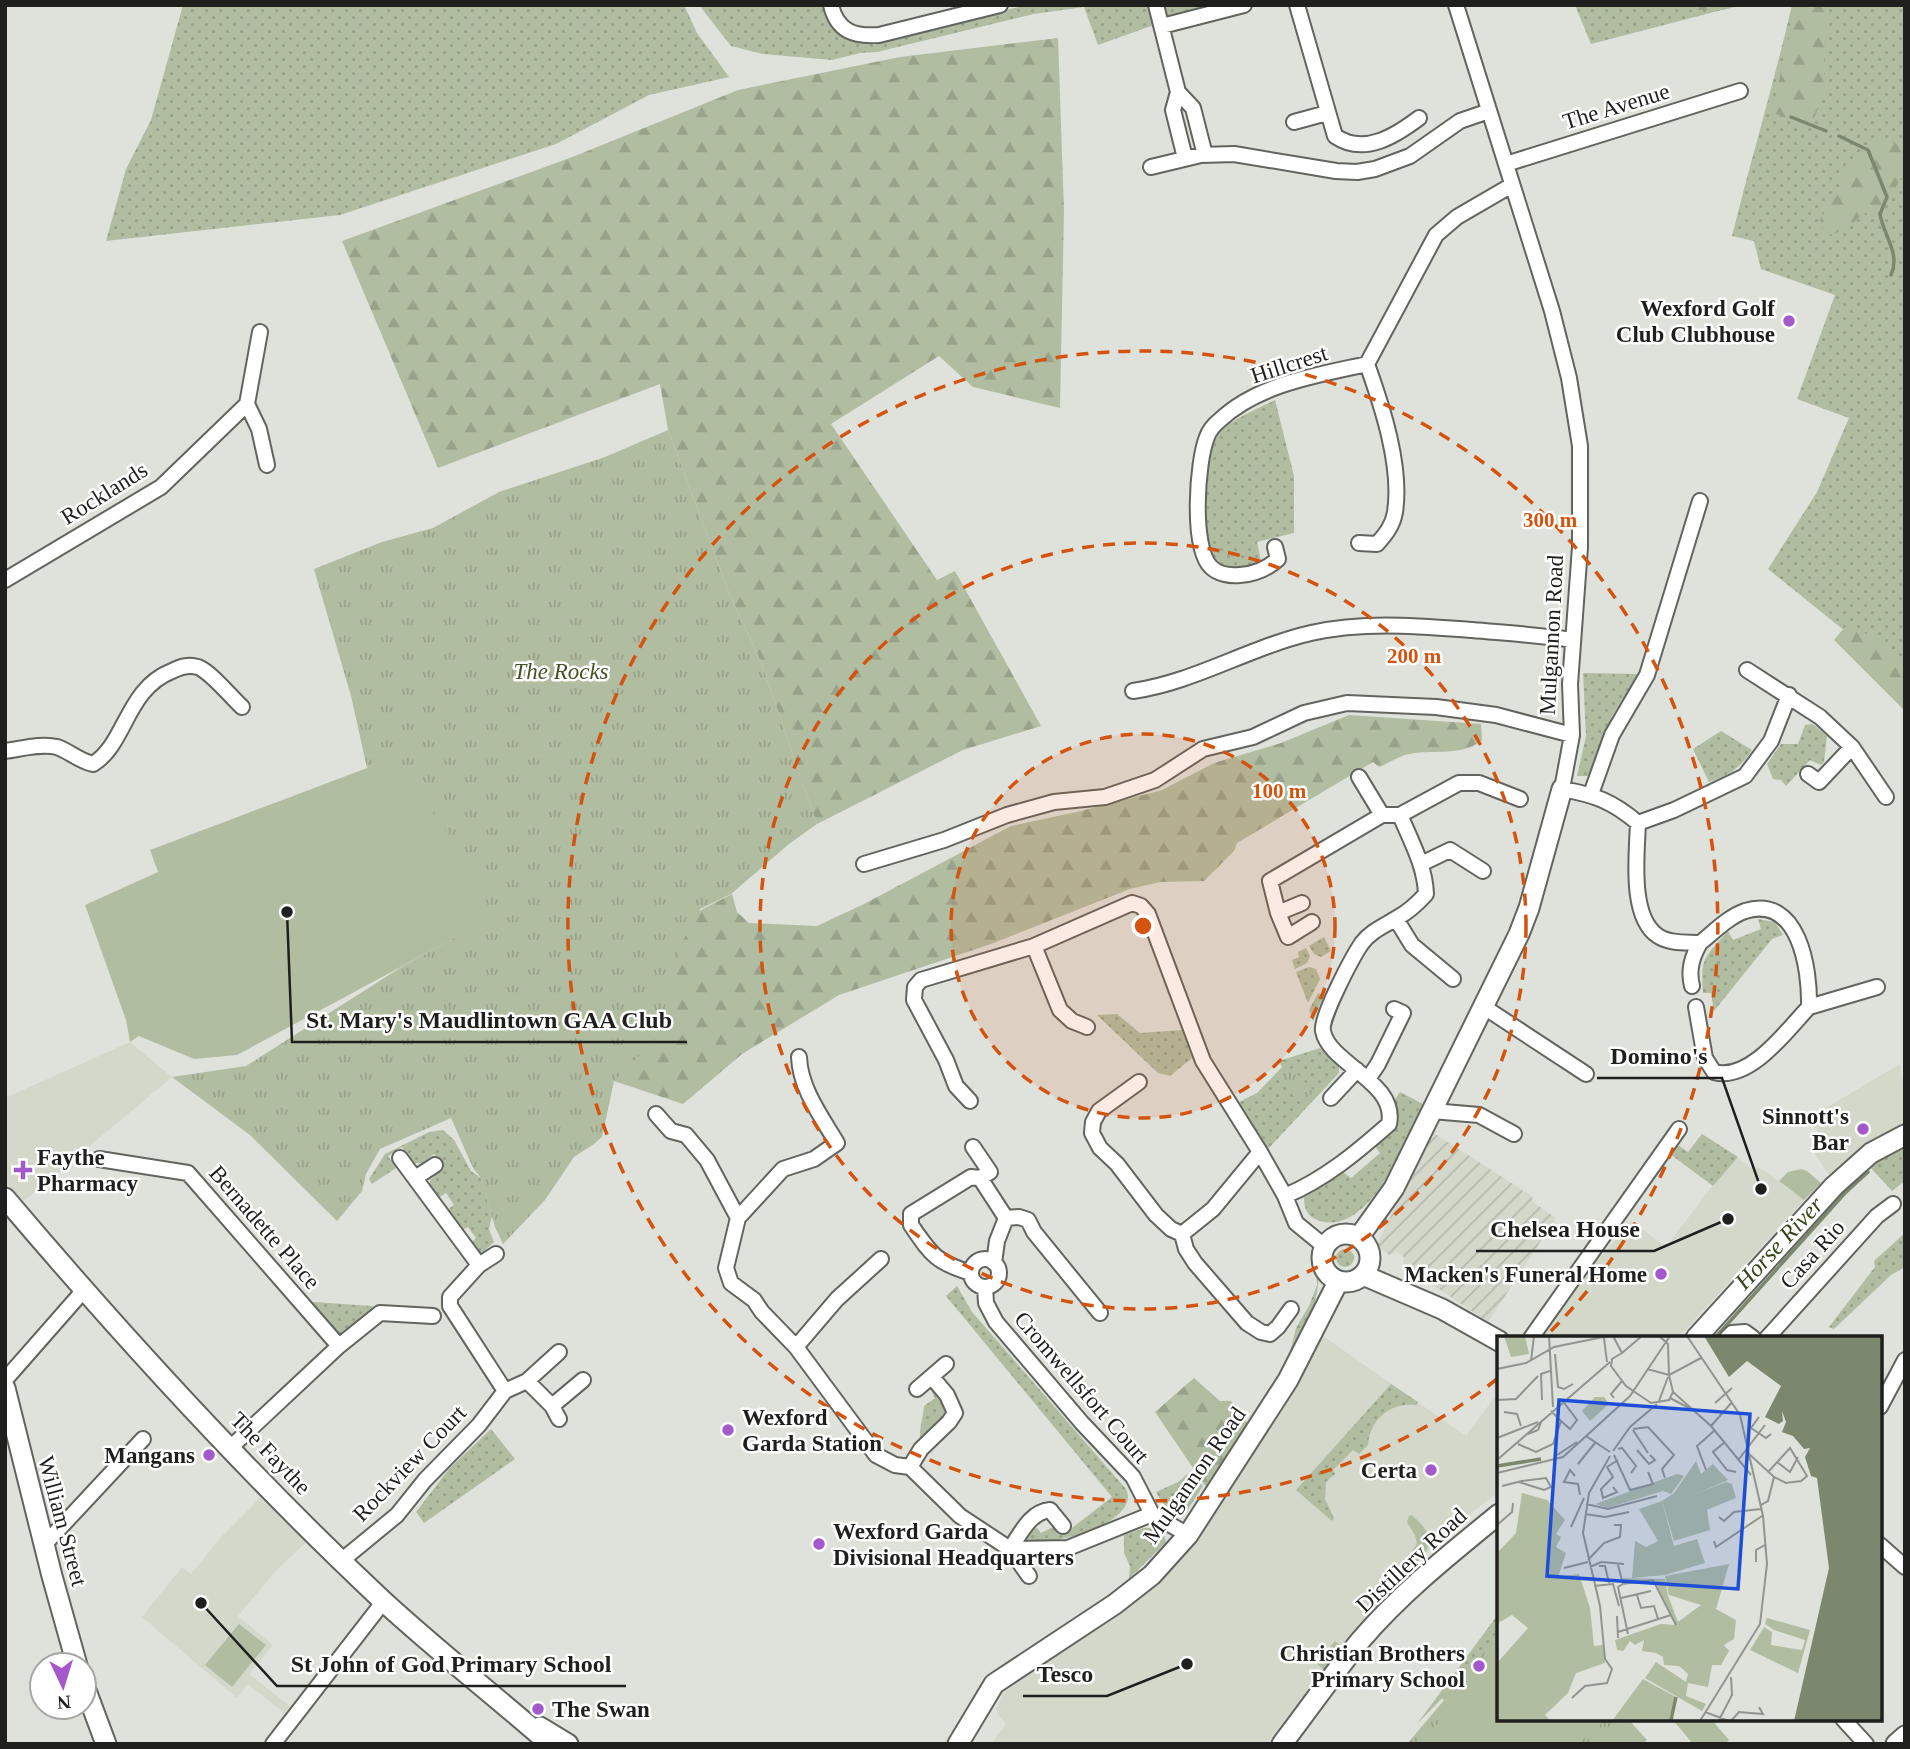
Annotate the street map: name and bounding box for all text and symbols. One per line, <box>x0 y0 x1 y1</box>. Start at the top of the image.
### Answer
street label: The Avenue <box>1560 78 1672 135</box>
place label: Wexford Golf Club Clubhouse <box>1616 296 1775 347</box>
marker: Wexford Golf Club Clubhouse <box>1781 313 1797 329</box>
street label: Hillcrest <box>1248 340 1331 389</box>
street label: Rocklands <box>56 457 152 530</box>
text: 300 m <box>1523 508 1578 532</box>
street label: Mulgannon Road <box>1535 554 1568 716</box>
text: 200 m <box>1387 644 1442 668</box>
park label: The Rocks <box>513 659 609 684</box>
text: 100 m <box>1252 779 1307 803</box>
centre of rings <box>1131 914 1155 938</box>
callout: St. Mary's Maudlintown GAA Club <box>292 997 687 1042</box>
text: St. Mary's Maudlintown GAA Club <box>306 1007 672 1033</box>
callout: Domino's <box>1597 1033 1722 1078</box>
text: Domino's <box>1610 1043 1708 1069</box>
place label: Sinnott's Bar <box>1762 1104 1849 1155</box>
marker: Sinnott's Bar <box>1855 1121 1871 1137</box>
place label: Faythe Pharmacy <box>37 1145 138 1196</box>
street label: Bernadette Place <box>204 1161 325 1294</box>
marker: Faythe Pharmacy <box>15 1162 31 1178</box>
water label: Horse River <box>1729 1191 1829 1295</box>
callout: Chelsea House <box>1476 1206 1654 1251</box>
street label: Casa Rio <box>1775 1215 1850 1294</box>
text: Chelsea House <box>1490 1216 1640 1242</box>
place label: Macken's Funeral Home <box>1404 1262 1647 1287</box>
marker: Macken's Funeral Home <box>1653 1266 1669 1282</box>
street label: Cromwellsfort Court <box>1009 1307 1155 1469</box>
inset map <box>1497 1336 1882 1721</box>
street label: Rockview Court <box>348 1400 471 1526</box>
street label: Mulgannon Road <box>1138 1402 1251 1548</box>
place label: Wexford Garda Station <box>742 1405 882 1456</box>
street label: The Faythe <box>225 1407 316 1499</box>
marker: Wexford Garda Station <box>720 1422 736 1438</box>
place label: Mangans <box>104 1443 195 1468</box>
marker: Mangans <box>201 1447 217 1463</box>
street label: William Street <box>33 1453 92 1590</box>
place label: Certa <box>1361 1458 1417 1483</box>
marker: Certa <box>1423 1462 1439 1478</box>
street label: Distillery Road <box>1351 1503 1472 1618</box>
place label: Wexford Garda Divisional Headquarters <box>833 1519 1074 1570</box>
marker: Wexford Garda Divisional Headquarters <box>811 1536 827 1552</box>
callout: St John of God Primary School <box>277 1641 626 1686</box>
place label: Christian Brothers Primary School <box>1280 1641 1465 1692</box>
north arrow <box>28 1651 98 1721</box>
text: St John of God Primary School <box>291 1651 612 1677</box>
callout: Tesco <box>1023 1651 1107 1696</box>
marker: Christian Brothers Primary School <box>1471 1658 1487 1674</box>
text: Tesco <box>1037 1661 1093 1687</box>
text: N <box>56 1692 72 1713</box>
place label: The Swan <box>552 1697 650 1722</box>
marker: The Swan <box>530 1701 546 1717</box>

